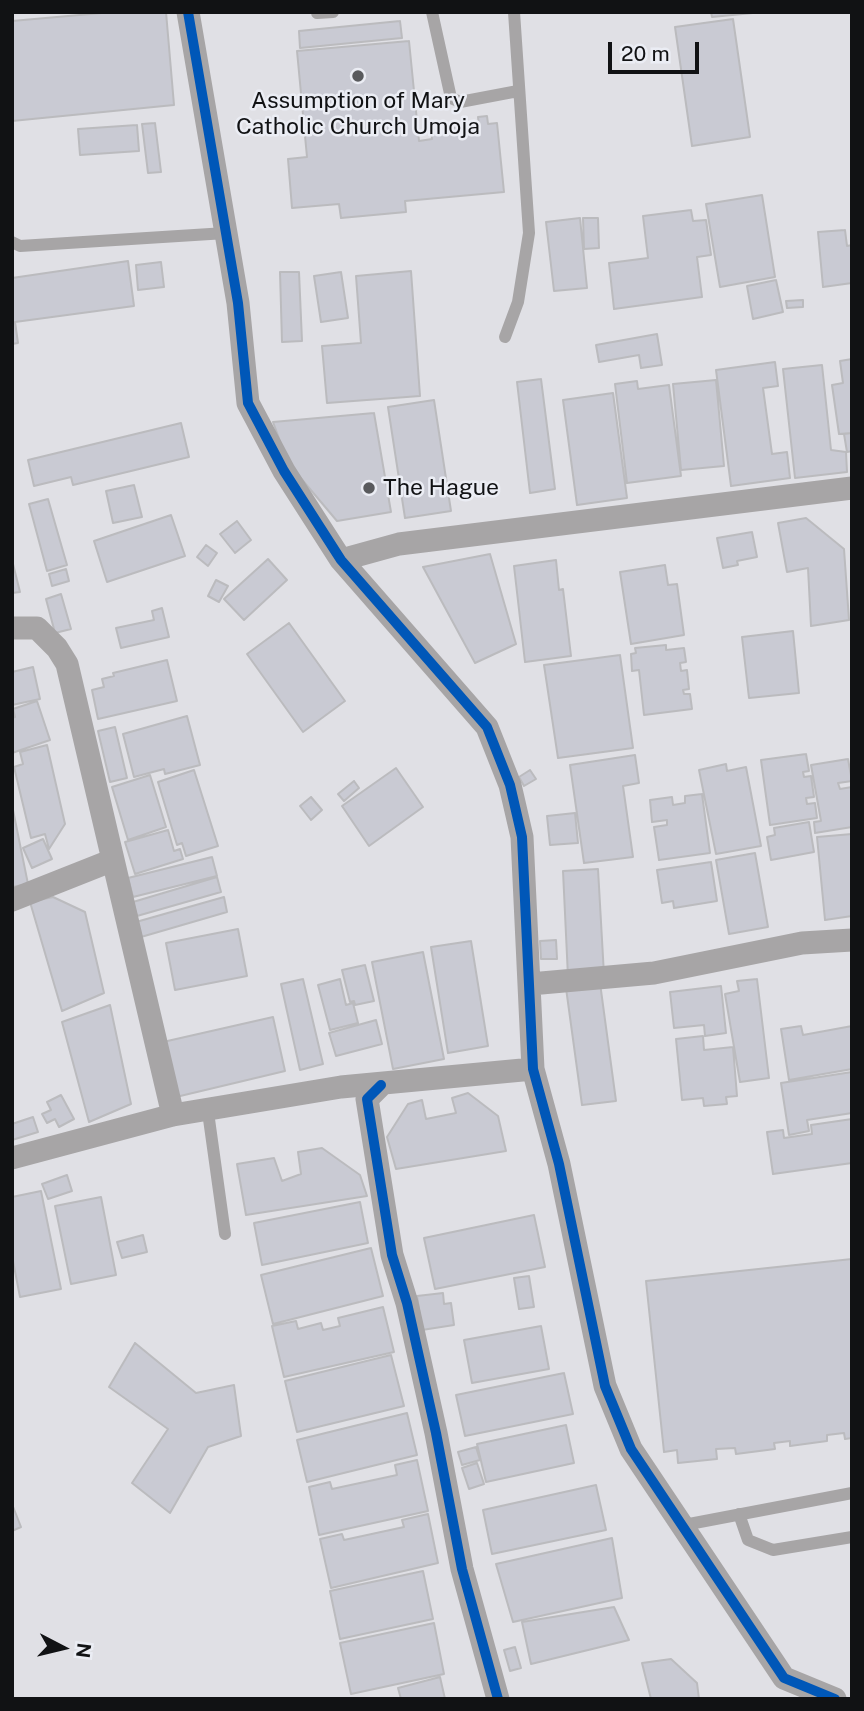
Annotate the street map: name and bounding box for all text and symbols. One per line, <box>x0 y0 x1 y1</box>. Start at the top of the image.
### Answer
scale bar <box>612 28 703 72</box>
text: 20 m <box>621 41 670 66</box>
marker: Assumption of Mary Catholic Church Umoja <box>350 68 366 84</box>
place label: Assumption of Mary Catholic Church Umoja <box>236 87 480 141</box>
place label: The Hague <box>383 474 499 502</box>
marker: The Hague <box>361 480 377 496</box>
north arrow <box>28 1613 98 1683</box>
text: N <box>72 1642 96 1659</box>

